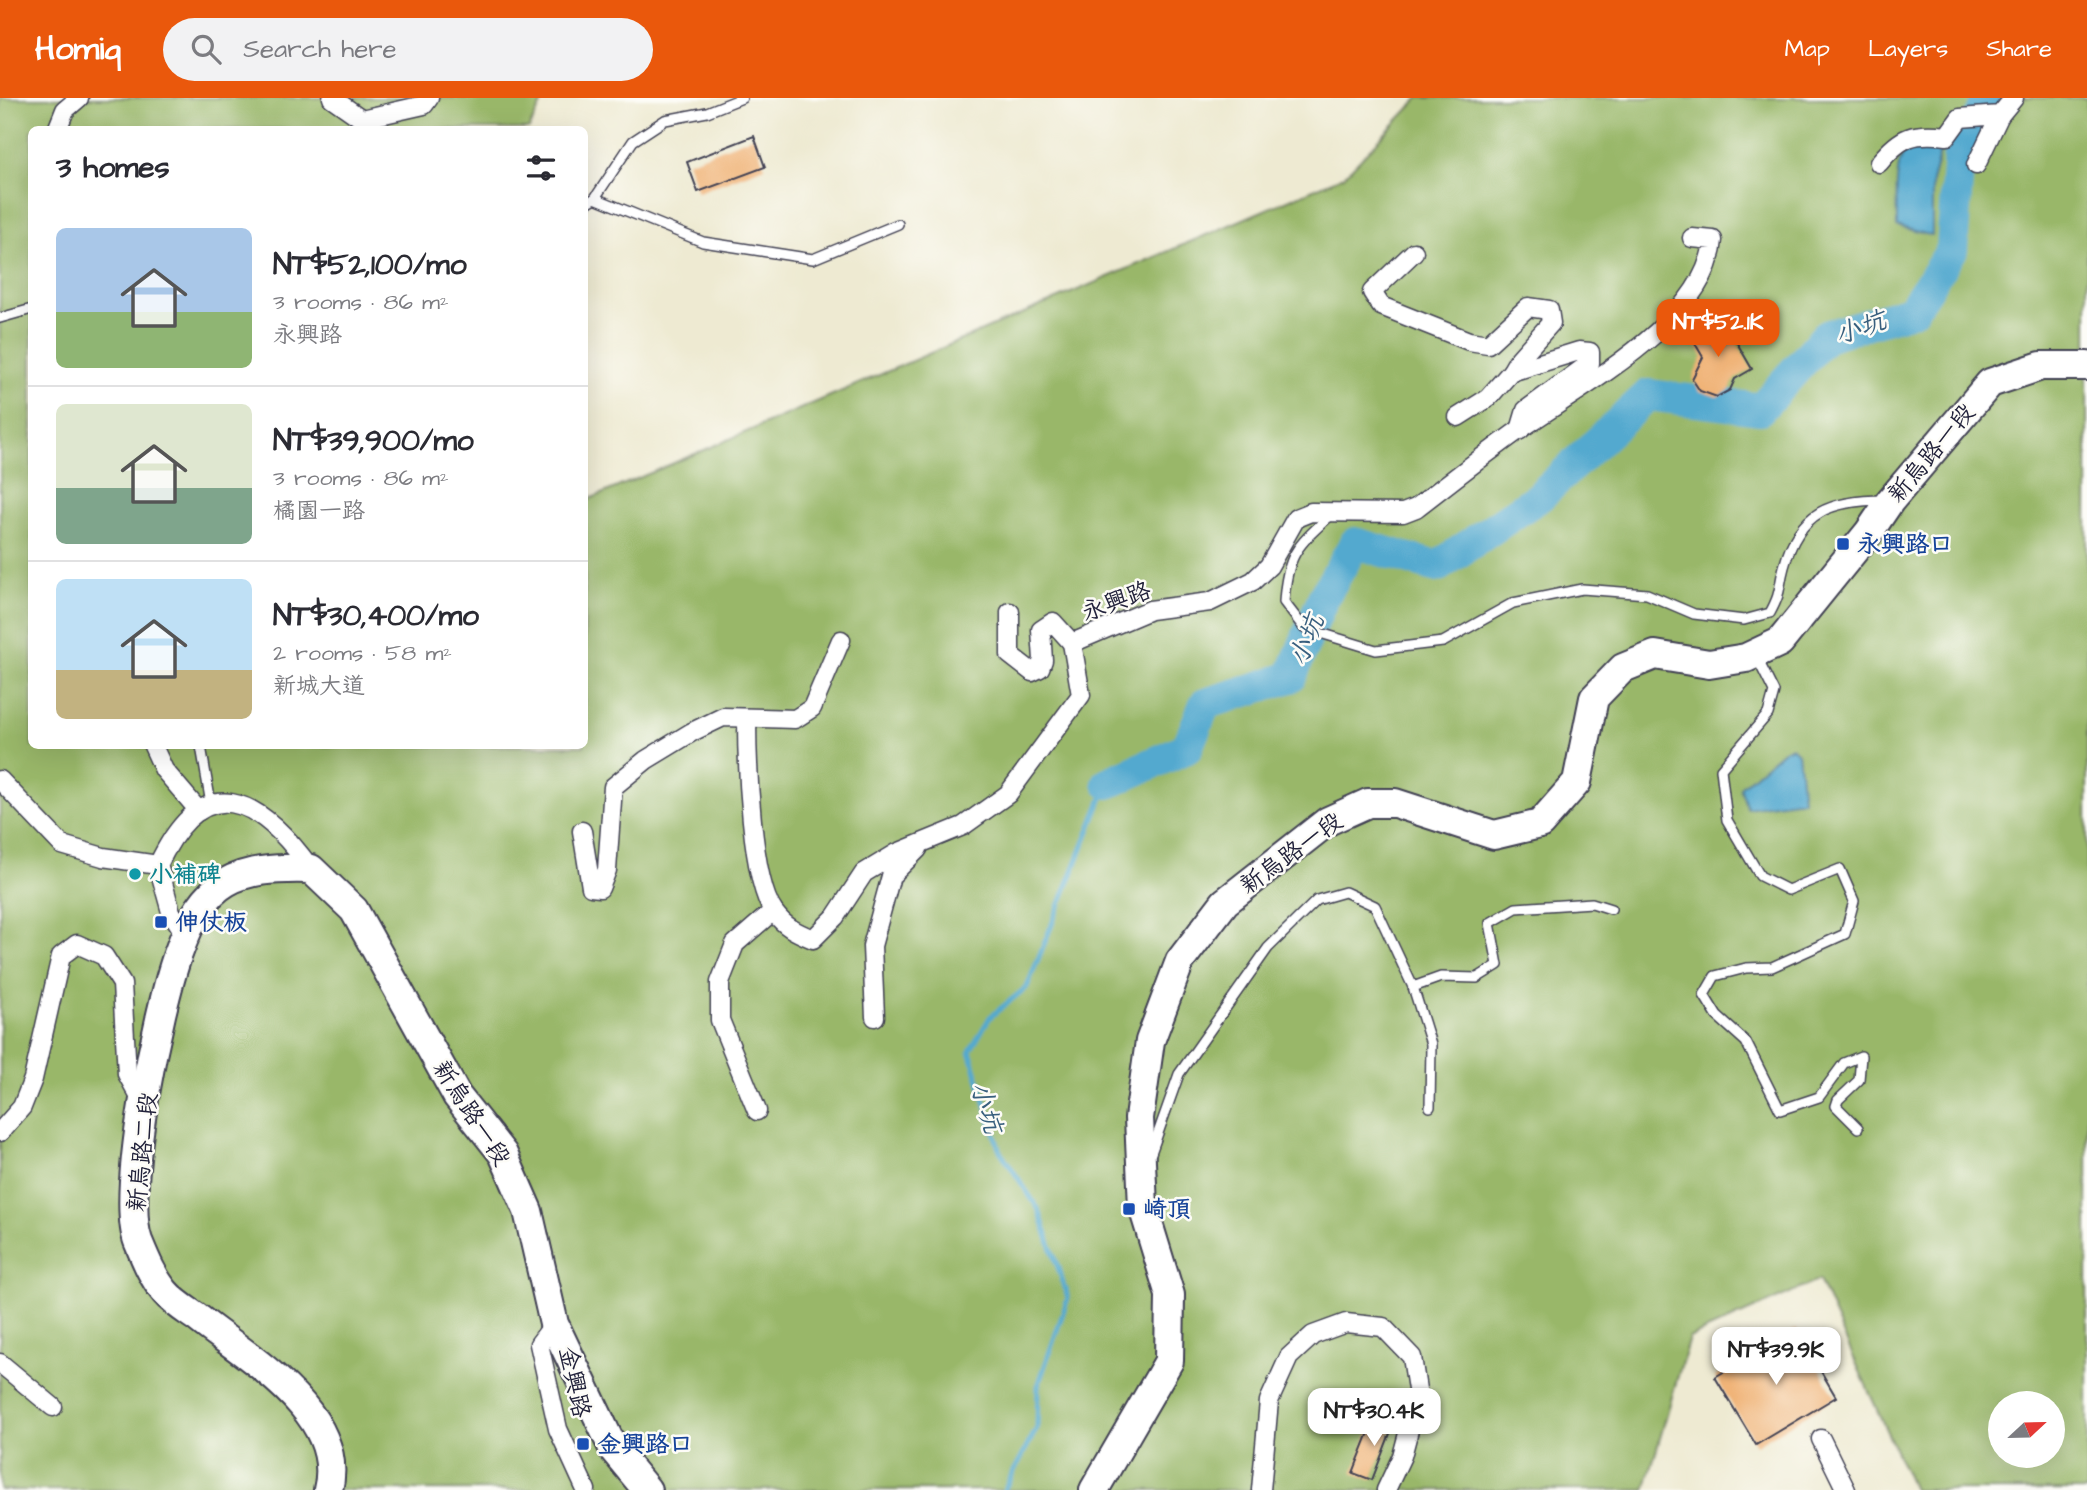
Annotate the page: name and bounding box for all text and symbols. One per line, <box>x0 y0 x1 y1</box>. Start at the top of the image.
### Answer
search box <box>163 18 653 81</box>
text: Homiq <box>35 26 121 72</box>
icon: search <box>187 30 225 68</box>
text: Search here <box>243 31 397 67</box>
text: Map <box>1785 32 1830 66</box>
text: Layers <box>1868 32 1948 66</box>
text: Share <box>1986 32 2052 66</box>
text: 3 homes <box>56 147 170 189</box>
icon: filters <box>522 149 560 187</box>
text: NT$52,100/mo <box>273 244 467 286</box>
icon: home <box>112 256 196 340</box>
text: 3 rooms · 86 m² <box>273 286 449 318</box>
pin: NT$52.1K <box>1646 300 1790 359</box>
water label: 小坑 <box>1830 301 1894 353</box>
text: NT$52.1K <box>1672 306 1764 338</box>
text: 永興路 <box>273 319 342 351</box>
street label: 新烏路一段 <box>1880 397 1983 511</box>
text: NT$39,900/mo <box>273 420 474 462</box>
icon: home <box>112 432 196 516</box>
text: 3 rooms · 86 m² <box>273 462 449 494</box>
text: 橘園一路 <box>273 495 365 527</box>
place label: 永興路口 <box>1857 528 1953 562</box>
marker: 永興路口 <box>1835 536 1851 552</box>
street label: 永興路 <box>1077 574 1156 630</box>
text: NT$30,400/mo <box>273 595 479 637</box>
icon: home <box>112 607 196 691</box>
water label: 小坑 <box>1280 607 1334 671</box>
text: 2 rooms · 58 m² <box>273 637 452 669</box>
text: 新城大道 <box>273 670 365 702</box>
street label: 新烏路一段 <box>1233 805 1350 903</box>
place label: 小補碑 <box>149 858 221 892</box>
marker: 小補碑 <box>127 866 143 882</box>
place label: 伸仗板 <box>175 906 247 940</box>
marker: 伸仗板 <box>153 914 169 930</box>
street label: 新烏路一段 <box>424 1054 518 1173</box>
water label: 小坑 <box>961 1077 1012 1140</box>
street label: 新烏路二段 <box>120 1091 166 1214</box>
place label: 崎頂 <box>1143 1193 1191 1227</box>
marker: 崎頂 <box>1121 1201 1137 1217</box>
pin: NT$39.9K <box>1704 1328 1848 1387</box>
text: NT$39.9K <box>1728 1334 1824 1366</box>
street label: 金興路 <box>550 1343 598 1421</box>
pin: NT$30.4K <box>1302 1388 1446 1448</box>
north arrow <box>1988 1391 2065 1468</box>
map controls <box>1988 1391 2065 1468</box>
text: NT$30.4K <box>1324 1395 1424 1427</box>
place label: 金興路口 <box>597 1428 693 1462</box>
marker: 金興路口 <box>575 1436 591 1452</box>

